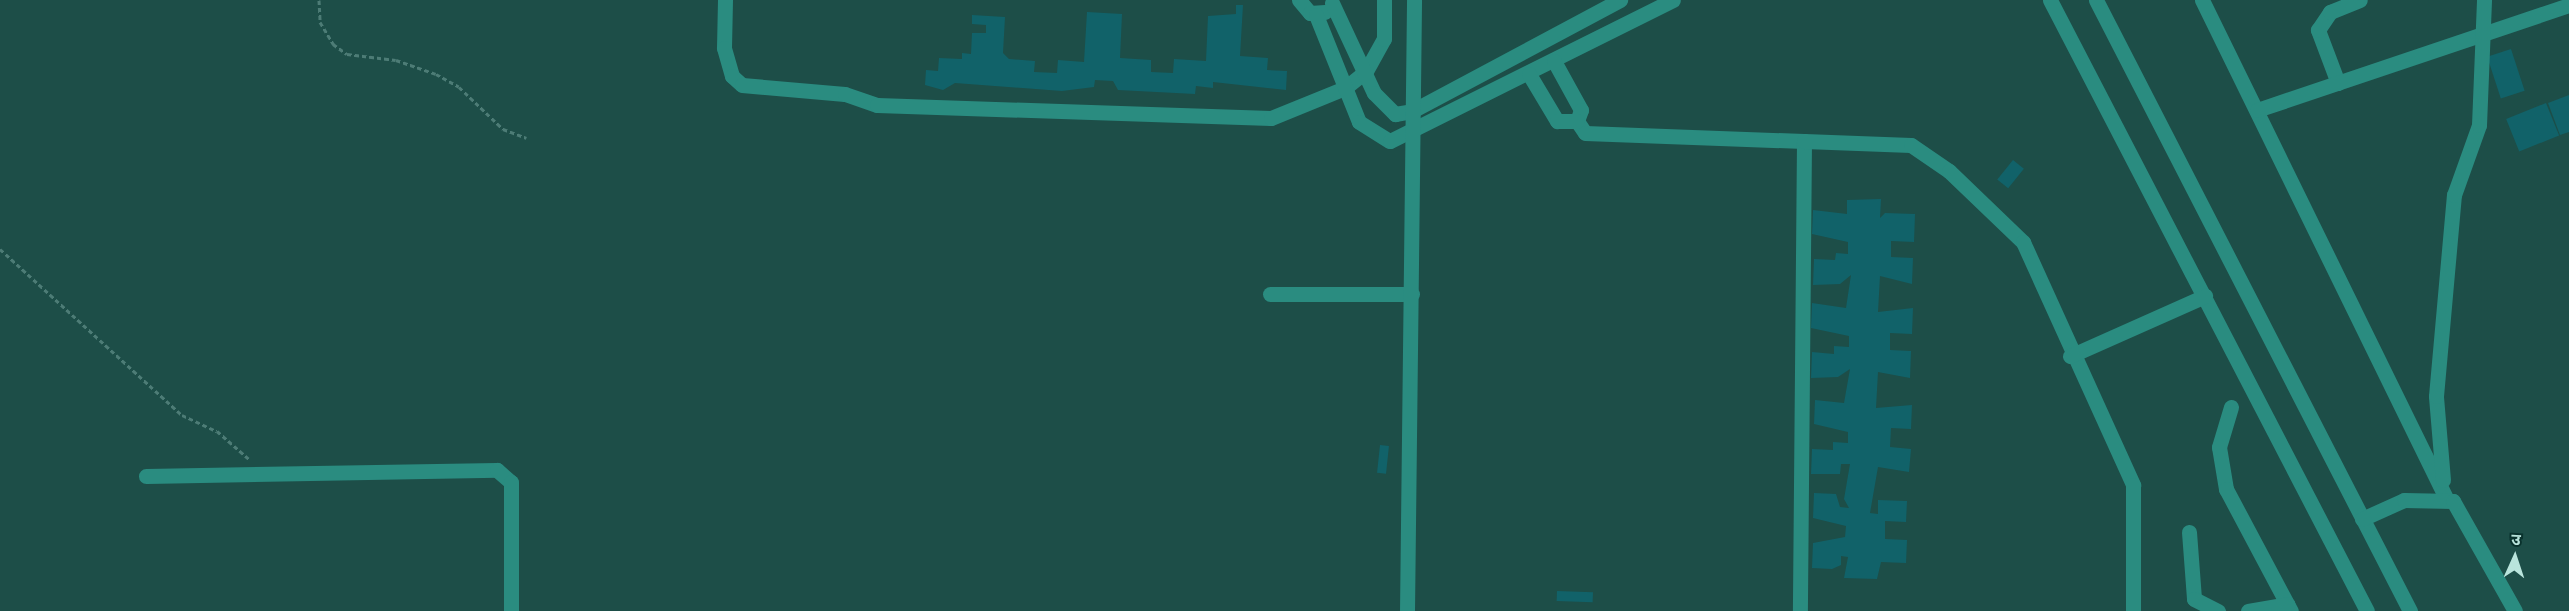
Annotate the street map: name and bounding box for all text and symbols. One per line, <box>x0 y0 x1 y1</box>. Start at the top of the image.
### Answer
north arrow <box>2485 527 2545 587</box>
text: उ <box>2511 528 2521 550</box>

